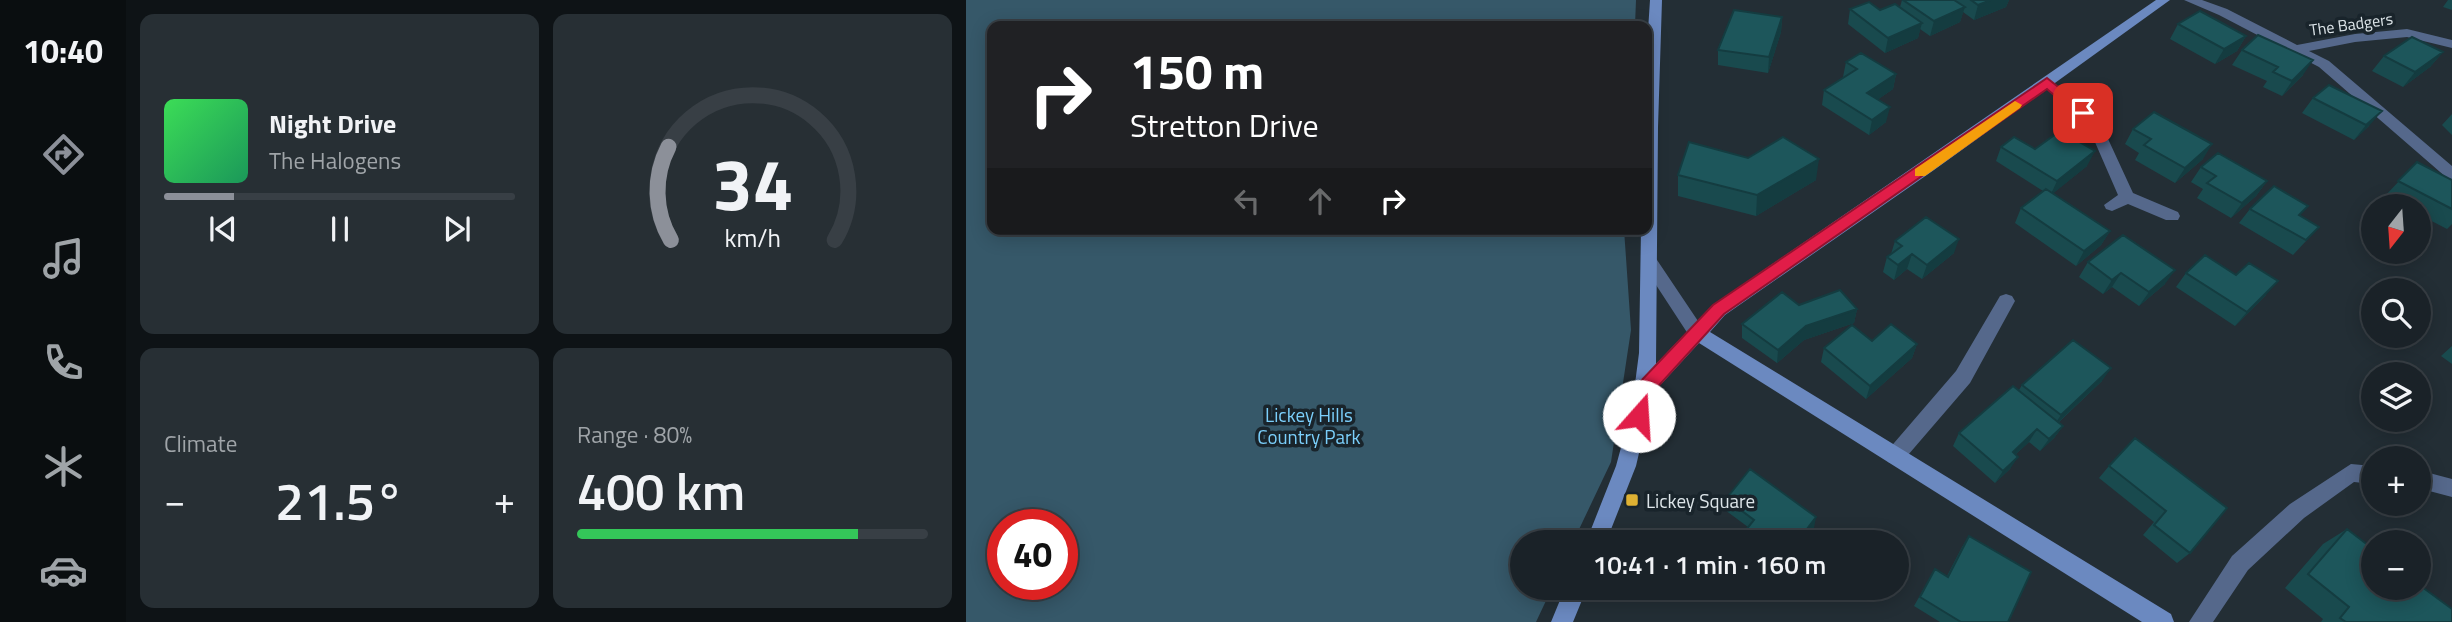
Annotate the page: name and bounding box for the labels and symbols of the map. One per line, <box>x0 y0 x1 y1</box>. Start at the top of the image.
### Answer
street label: The Badgers <box>2308 6 2394 42</box>
pin <box>2053 83 2113 143</box>
north arrow <box>2361 194 2431 264</box>
position arrow <box>1602 379 1676 453</box>
park label: Lickey Hills Country Park <box>1257 400 1361 451</box>
place label: Lickey Square <box>1646 486 1755 515</box>
marker: Lickey Square <box>1624 492 1640 508</box>
speed limit sign: 40 <box>987 509 1078 600</box>

